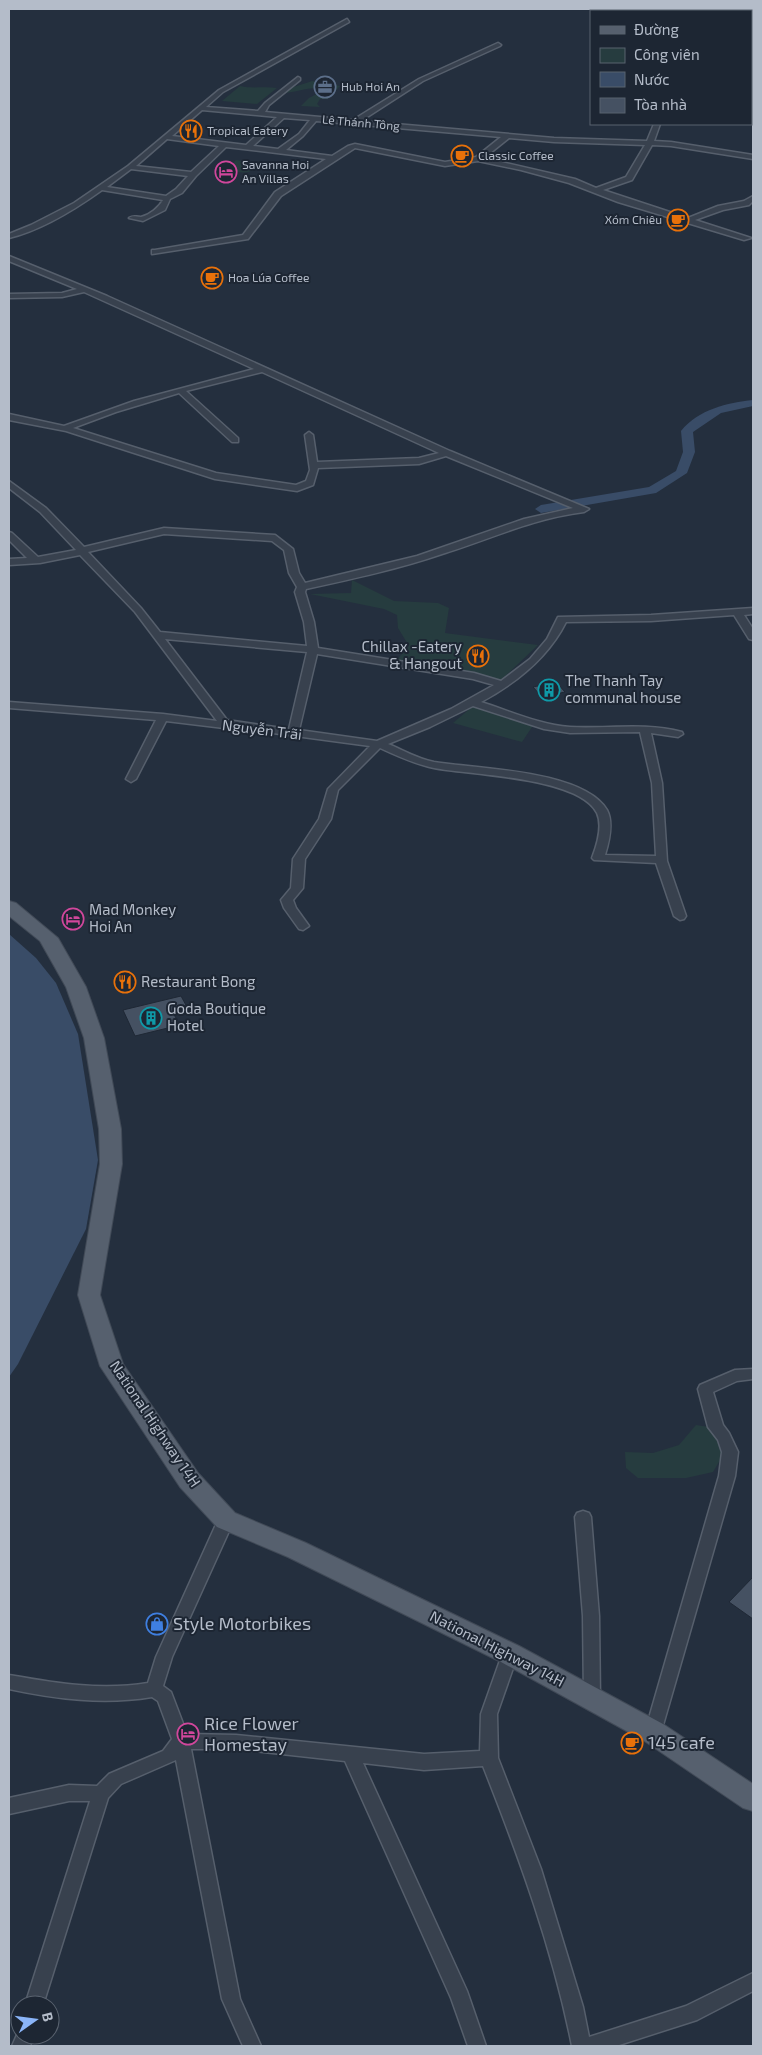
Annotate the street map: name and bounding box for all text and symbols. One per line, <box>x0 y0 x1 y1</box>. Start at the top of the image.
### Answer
legend <box>590 10 752 125</box>
text: Đường <box>634 20 679 38</box>
text: Công viên <box>634 45 700 63</box>
text: Nước <box>634 70 670 88</box>
office icon: Hub Hoi An <box>313 75 337 99</box>
place label: Hub Hoi An <box>341 79 400 93</box>
text: Tòa nhà <box>634 95 687 113</box>
street label: Lê Thánh Tông <box>322 112 401 132</box>
restaurant icon: Tropical Eatery <box>179 119 203 143</box>
place label: Tropical Eatery <box>207 123 289 137</box>
cafe icon: Classic Coffee <box>450 144 474 168</box>
place label: Classic Coffee <box>478 148 554 162</box>
place label: Savanna Hoi An Villas <box>242 157 309 185</box>
hotel icon: Savanna Hoi An Villas <box>214 160 238 184</box>
cafe icon: Xóm Chiêu <box>666 208 690 232</box>
place label: Xóm Chiêu <box>605 212 662 226</box>
cafe icon: Hoa Lúa Coffee <box>200 266 224 290</box>
place label: Hoa Lúa Coffee <box>228 270 309 284</box>
place label: Chillax -Eatery & Hangout <box>362 637 462 672</box>
restaurant icon: Chillax -Eatery & Hangout <box>466 644 490 668</box>
place label: The Thanh Tay communal house <box>565 671 681 706</box>
building icon: The Thanh Tay communal house <box>537 678 561 702</box>
street label: Nguyễn Trãi <box>221 715 303 743</box>
place label: Mad Monkey Hoi An <box>89 900 176 935</box>
hotel icon: Mad Monkey Hoi An <box>61 907 85 931</box>
restaurant icon: Restaurant Bong <box>113 970 137 994</box>
place label: Restaurant Bong <box>141 972 256 990</box>
place label: Goda Boutique Hotel <box>167 999 266 1034</box>
building icon: Goda Boutique Hotel <box>139 1006 163 1030</box>
street label: National Highway 14H <box>107 1357 205 1490</box>
street label: National Highway 14H <box>427 1606 568 1690</box>
shop icon: Style Motorbikes <box>145 1612 169 1636</box>
place label: Style Motorbikes <box>173 1612 311 1634</box>
place label: Rice Flower Homestay <box>204 1712 299 1755</box>
hotel icon: Rice Flower Homestay <box>176 1722 200 1746</box>
cafe icon: 145 cafe <box>620 1731 644 1755</box>
place label: 145 cafe <box>648 1731 715 1753</box>
north arrow <box>10 1995 60 2045</box>
text: B <box>39 2010 57 2023</box>

